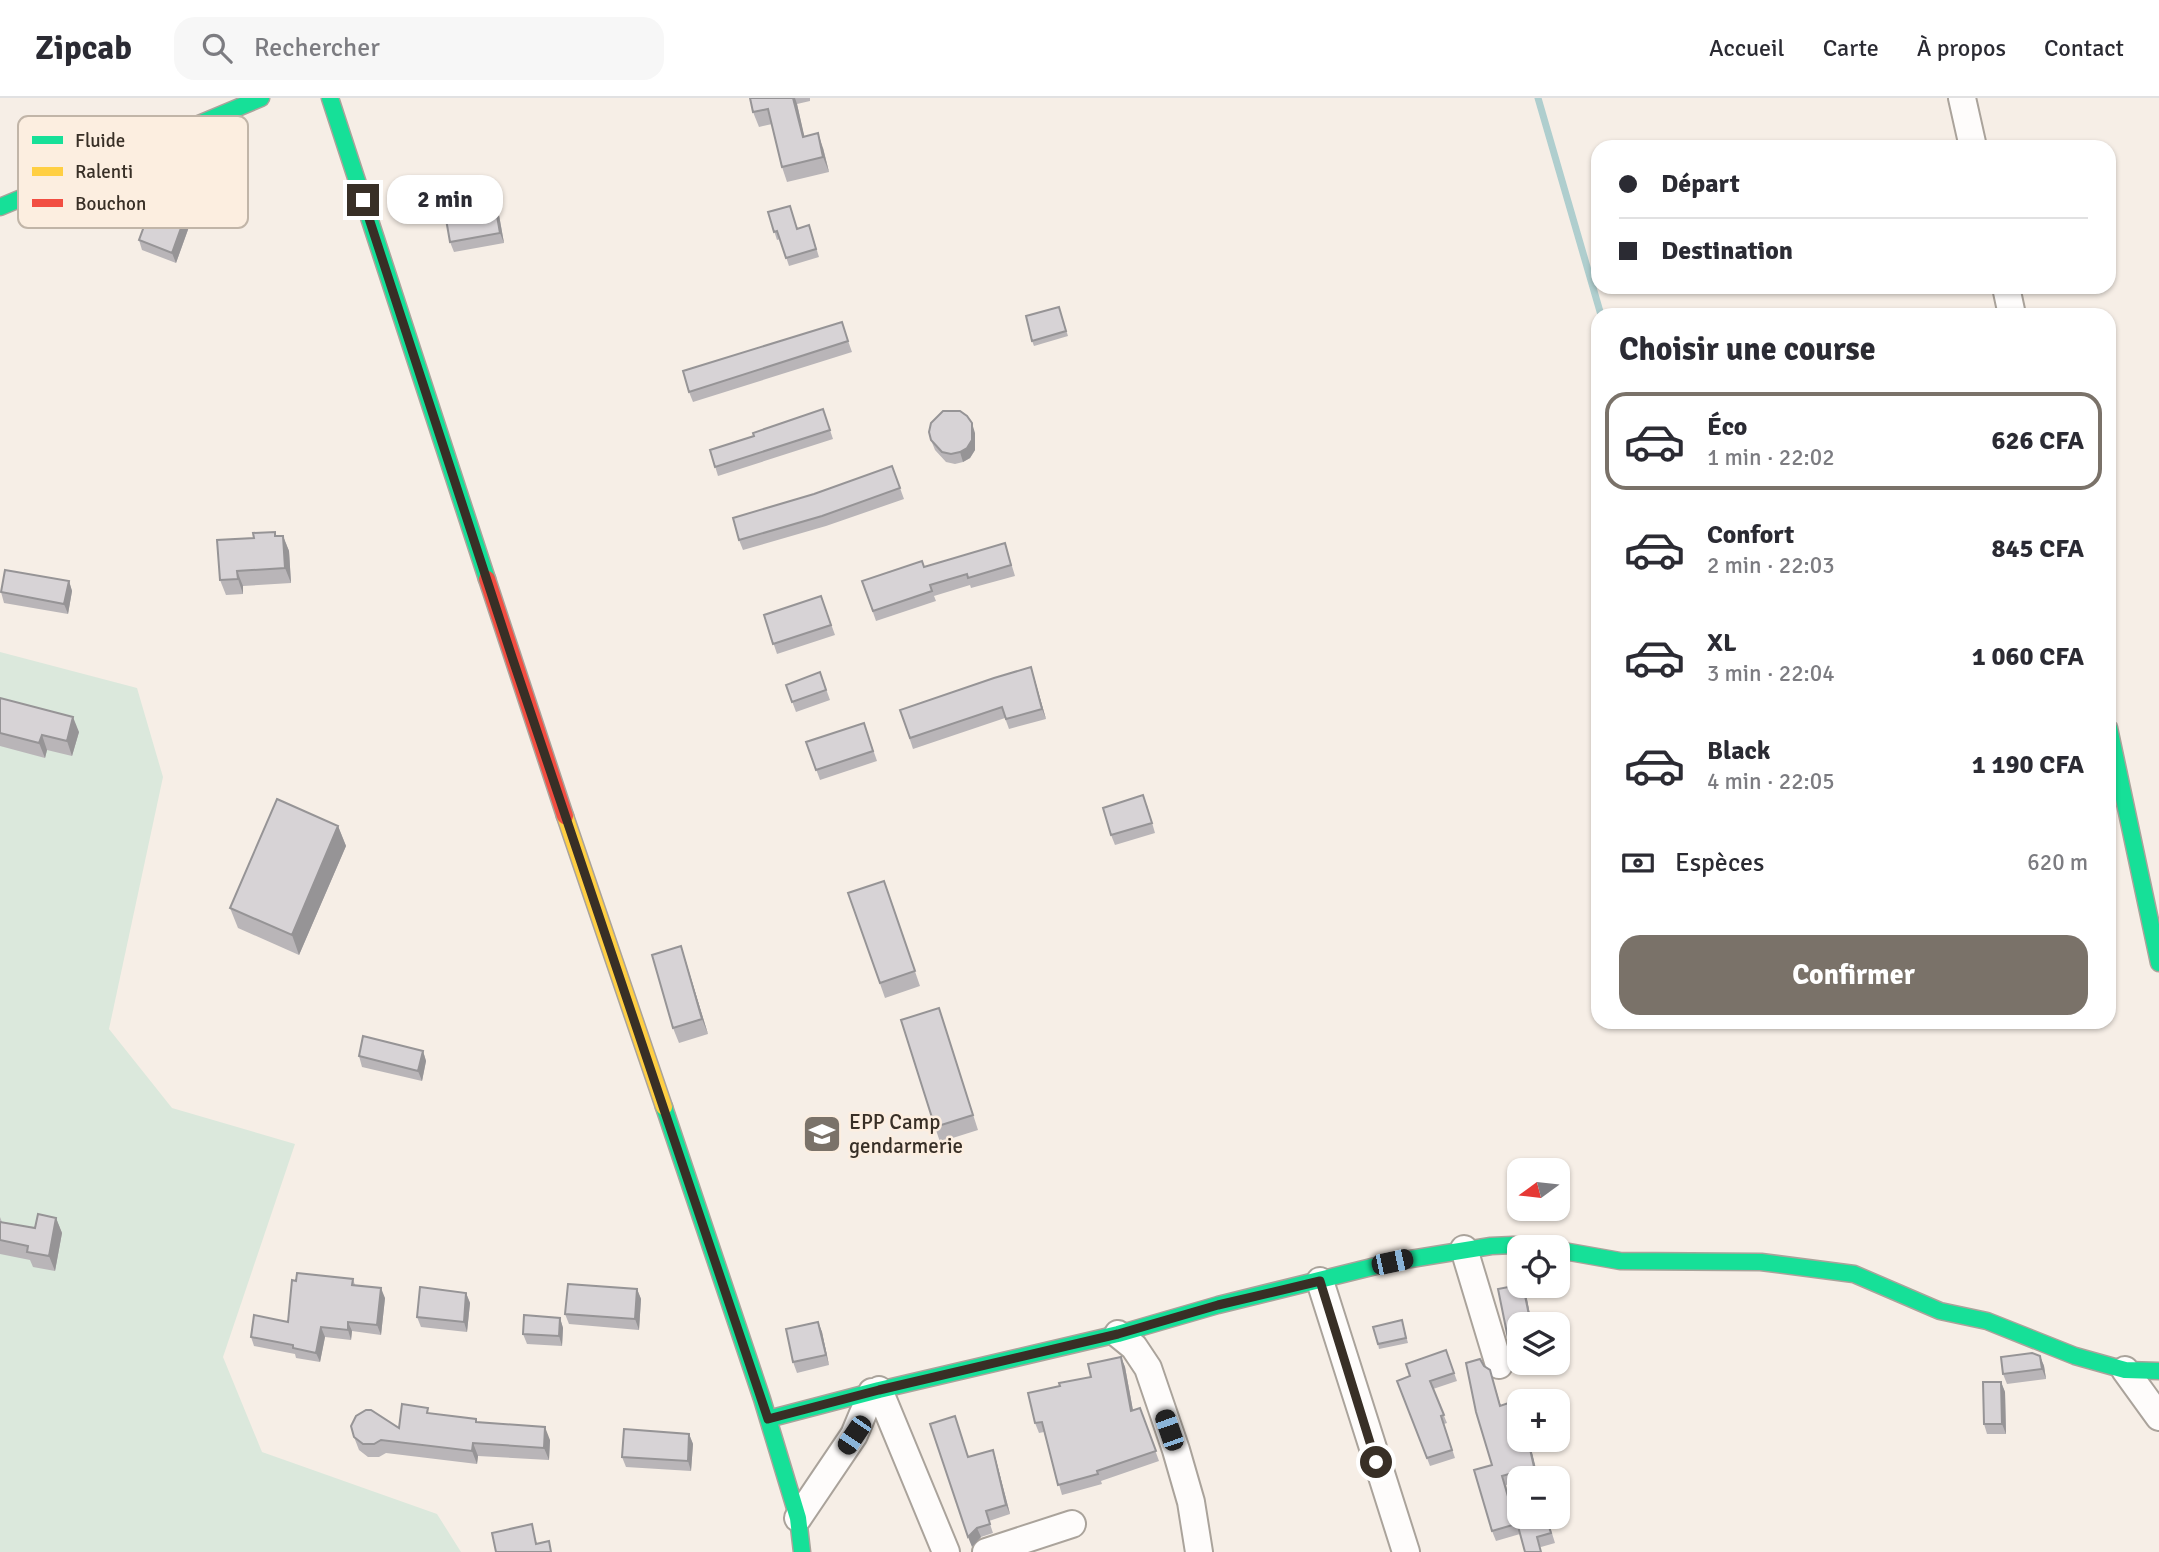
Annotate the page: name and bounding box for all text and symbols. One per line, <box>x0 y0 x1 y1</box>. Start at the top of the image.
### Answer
search box <box>174 17 664 80</box>
text: Zipcab <box>35 28 132 69</box>
icon: search <box>198 29 236 67</box>
text: Rechercher <box>254 32 380 64</box>
text: Accueil <box>1709 33 1785 63</box>
text: Carte <box>1823 33 1879 63</box>
text: À propos <box>1917 33 2006 63</box>
text: Contact <box>2044 33 2124 63</box>
legend <box>18 116 248 228</box>
text: Fluide <box>75 129 125 153</box>
text: Ralenti <box>75 160 133 184</box>
text: Départ <box>1661 168 1740 200</box>
callout: 2 min <box>388 176 503 224</box>
route end <box>347 184 379 216</box>
text: 2 min <box>417 185 473 214</box>
text: Bouchon <box>75 192 146 216</box>
text: Destination <box>1661 235 1793 267</box>
text: Choisir une course <box>1619 330 1876 369</box>
icon: car <box>1623 410 1686 473</box>
text: Éco <box>1707 411 1747 443</box>
text: 626 CFA <box>1992 425 2084 457</box>
text: 1 min · 22:02 <box>1707 443 1835 472</box>
icon: car <box>1623 518 1686 581</box>
text: Confort <box>1707 519 1794 551</box>
text: 845 CFA <box>1992 533 2084 565</box>
text: 2 min · 22:03 <box>1707 551 1835 580</box>
icon: car <box>1623 626 1686 689</box>
text: XL <box>1707 627 1737 659</box>
text: 1 060 CFA <box>1972 641 2084 673</box>
text: 3 min · 22:04 <box>1707 659 1835 688</box>
icon: car <box>1623 734 1686 797</box>
text: Black <box>1707 735 1770 767</box>
text: 1 190 CFA <box>1972 749 2084 781</box>
text: 4 min · 22:05 <box>1707 767 1835 796</box>
icon: cash <box>1619 844 1657 882</box>
text: Espèces <box>1675 847 1764 879</box>
text: 620 m <box>2027 848 2088 877</box>
button: Confirmer <box>1619 935 2088 1015</box>
place label: EPP Camp gendarmerie <box>849 1109 963 1159</box>
school or university icon: EPP Camp gendarmerie <box>801 1113 843 1155</box>
north arrow <box>1507 1158 1570 1222</box>
map controls <box>1507 1158 1570 1529</box>
button: locate <box>1507 1235 1570 1298</box>
car <box>1370 1247 1415 1277</box>
button: layers <box>1507 1312 1570 1375</box>
button: + <box>1507 1389 1570 1452</box>
car <box>1153 1407 1186 1453</box>
car <box>834 1412 875 1458</box>
route start <box>1360 1446 1392 1478</box>
button: − <box>1507 1466 1570 1529</box>

